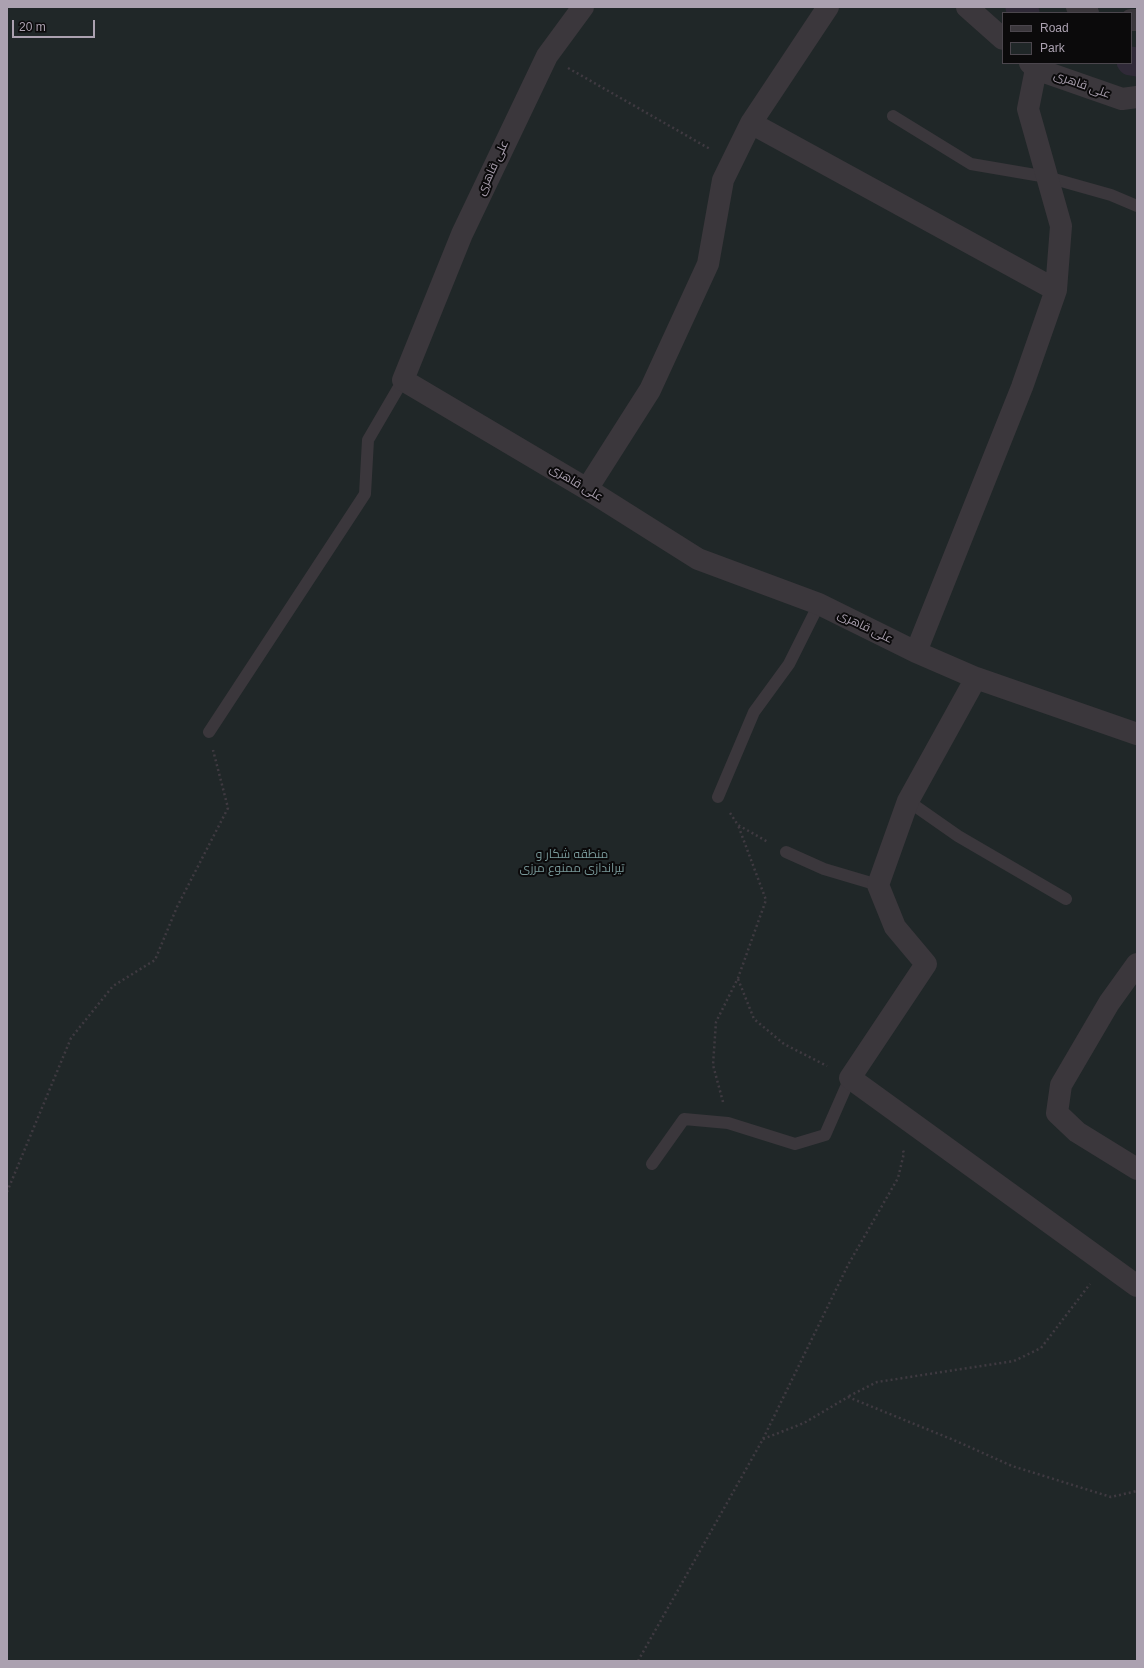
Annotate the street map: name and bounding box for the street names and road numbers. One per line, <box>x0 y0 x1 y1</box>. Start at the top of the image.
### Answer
street label: علی قاهری <box>1052 68 1112 102</box>
street label: علی قاهری <box>474 138 512 198</box>
street label: علی قاهری <box>547 462 605 504</box>
street label: علی قاهری <box>835 607 895 647</box>

